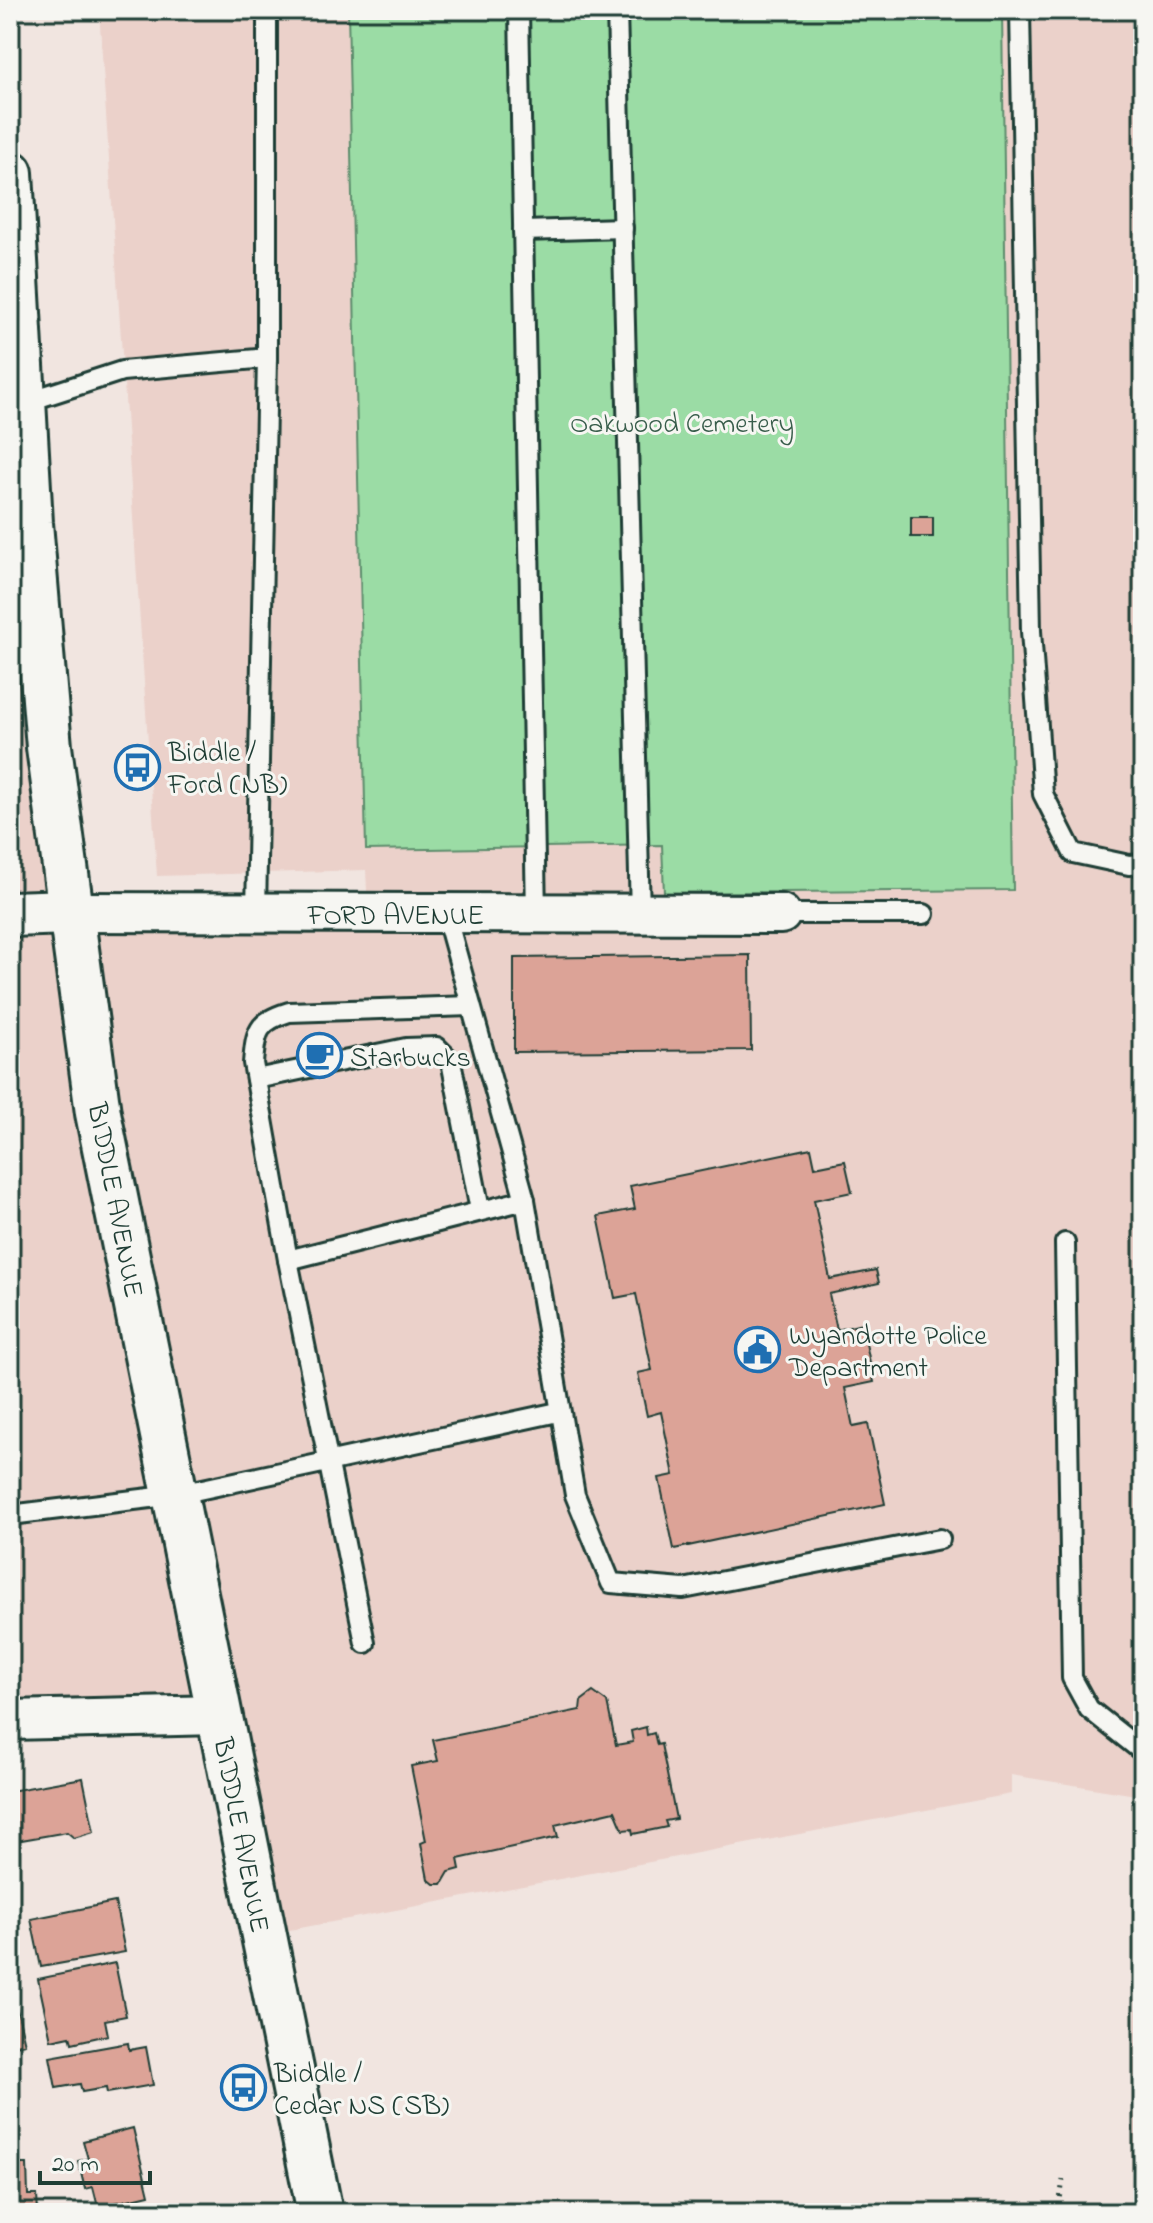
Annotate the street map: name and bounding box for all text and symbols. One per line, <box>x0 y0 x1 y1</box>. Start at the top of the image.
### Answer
park label: Oakwood Cemetery <box>570 405 794 446</box>
place label: Biddle / Ford (NB) <box>167 734 287 807</box>
bus stop icon: Biddle / Ford (NB) <box>113 743 161 791</box>
street label: FORD AVENUE <box>307 897 484 938</box>
cafe icon: Starbucks <box>295 1032 343 1080</box>
place label: Starbucks <box>350 1039 471 1080</box>
street label: BIDDLE AVENUE <box>74 1099 153 1302</box>
place label: Wyandotte Police Department <box>788 1317 987 1390</box>
public building icon: Wyandotte Police Department <box>734 1326 782 1374</box>
street label: BIDDLE AVENUE <box>200 1734 279 1937</box>
place label: Biddle / Cedar NS (SB) <box>273 2055 449 2128</box>
bus stop icon: Biddle / Cedar NS (SB) <box>219 2064 267 2112</box>
scale bar <box>40 2135 150 2185</box>
text: 20 m <box>52 2148 99 2183</box>

